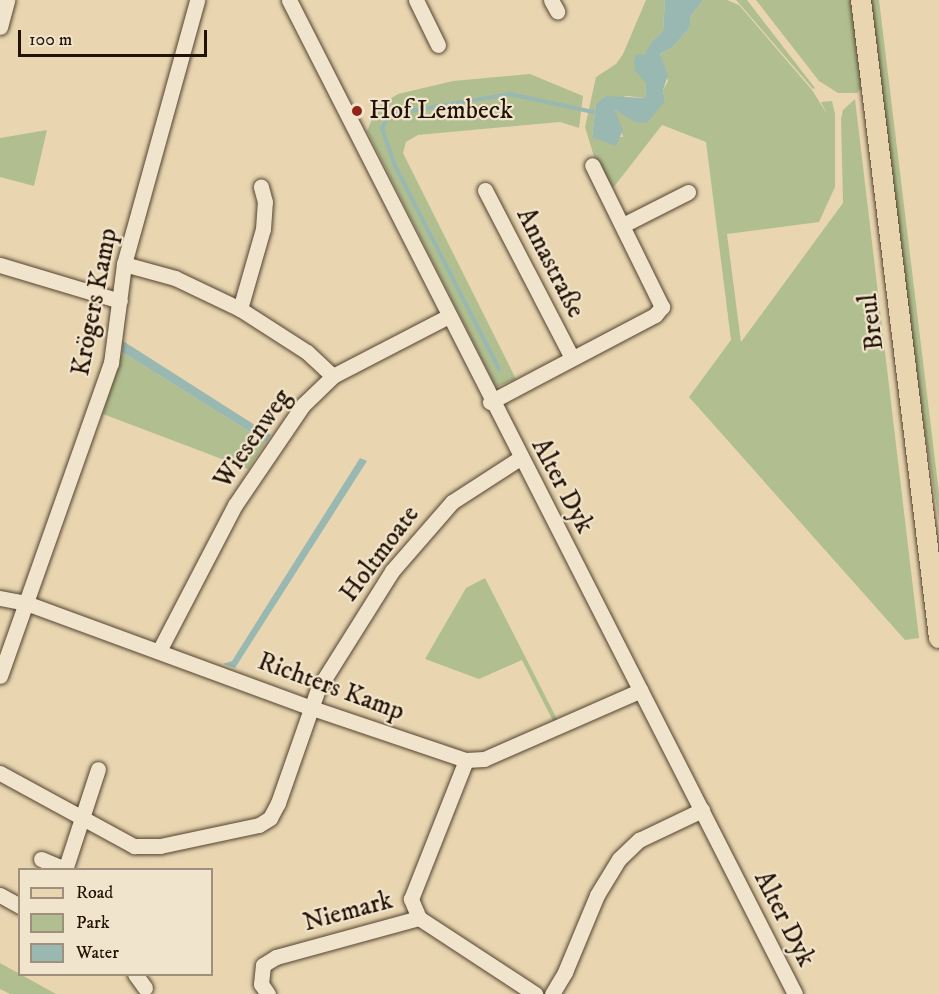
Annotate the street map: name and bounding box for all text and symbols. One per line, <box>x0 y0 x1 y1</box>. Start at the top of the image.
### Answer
scale bar <box>21 18 210 56</box>
text: 100 m <box>29 29 72 51</box>
place label: Hof Lembeck <box>369 95 513 127</box>
marker: Hof Lembeck <box>350 104 364 118</box>
street label: Annastraße <box>509 203 591 323</box>
street label: Krögers Kamp <box>65 225 125 379</box>
street label: Breul <box>853 292 891 352</box>
street label: Wiesenweg <box>207 383 299 495</box>
street label: Alter Dyk <box>524 433 600 539</box>
street label: Holtmoate <box>334 500 426 608</box>
street label: Richters Kamp <box>253 646 409 728</box>
street label: Alter Dyk <box>747 866 821 972</box>
legend <box>18 868 213 976</box>
text: Road <box>76 882 113 904</box>
street label: Niemark <box>300 885 396 939</box>
text: Park <box>76 912 110 934</box>
text: Water <box>76 942 119 964</box>

